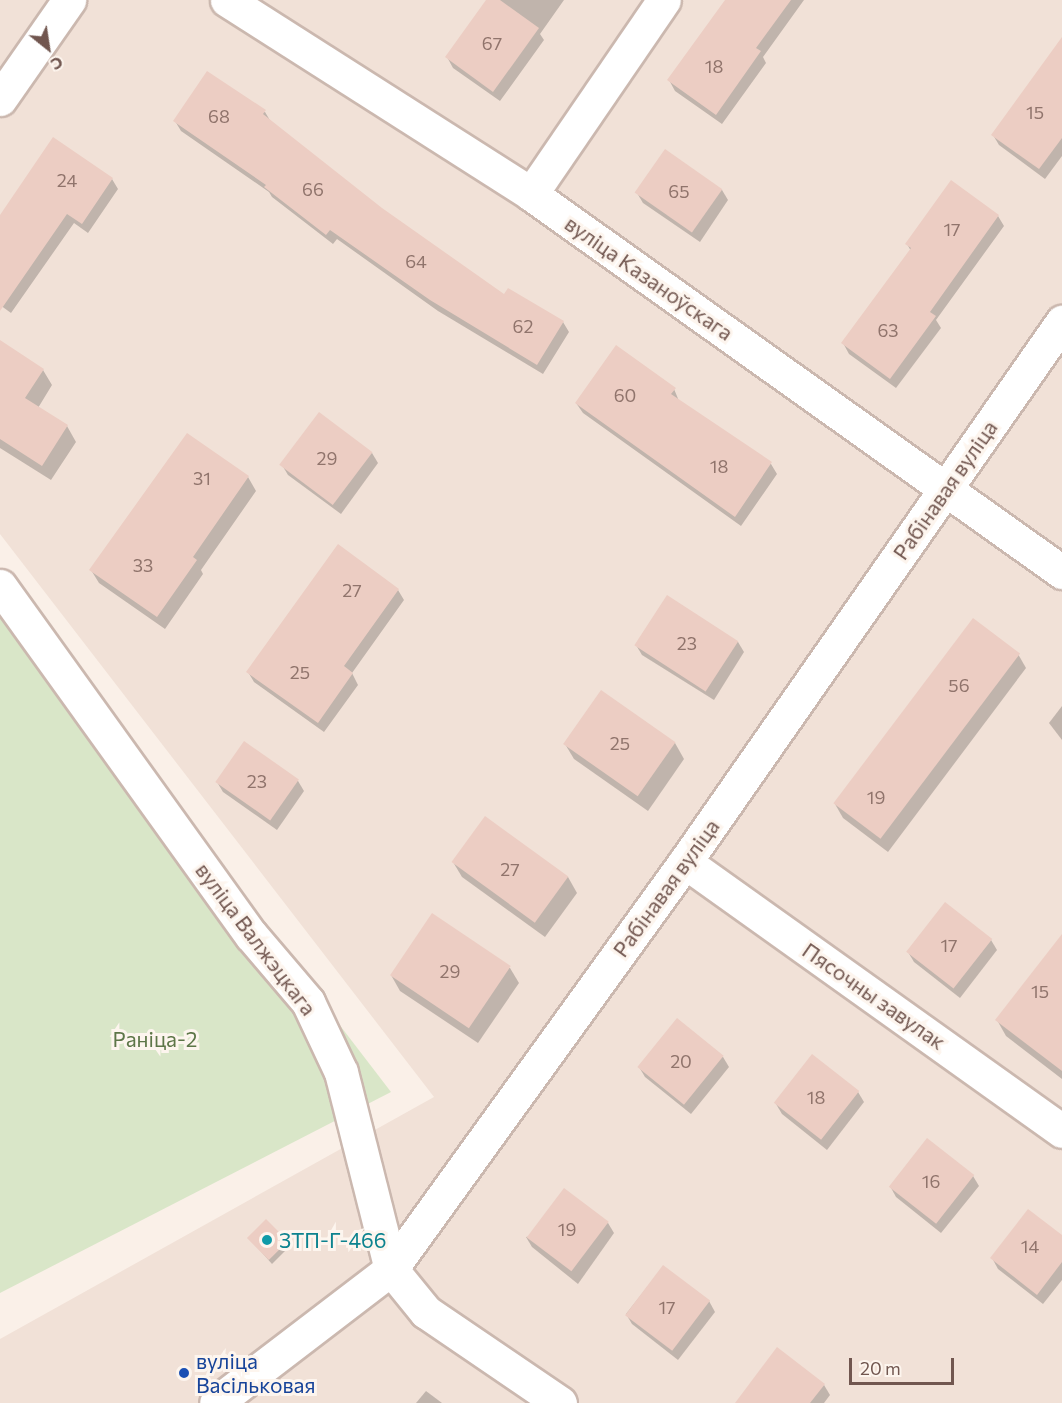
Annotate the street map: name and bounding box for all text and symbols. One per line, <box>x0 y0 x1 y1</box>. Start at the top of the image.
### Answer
north arrow <box>18 18 78 78</box>
house number: 67 <box>482 32 502 54</box>
text: С <box>48 53 67 75</box>
house number: 18 <box>705 55 723 77</box>
house number: 15 <box>1026 101 1044 123</box>
house number: 68 <box>208 105 230 127</box>
house number: 24 <box>57 169 77 191</box>
house number: 66 <box>302 178 324 200</box>
house number: 65 <box>668 180 690 202</box>
street label: вуліца Казаноўскага <box>560 211 738 345</box>
house number: 17 <box>943 218 961 240</box>
house number: 64 <box>405 250 427 272</box>
house number: 62 <box>513 315 533 337</box>
house number: 63 <box>877 319 899 341</box>
house number: 60 <box>614 384 636 406</box>
street label: Рабінавая вуліца <box>888 416 1002 564</box>
house number: 29 <box>317 447 337 469</box>
house number: 18 <box>710 455 728 477</box>
house number: 31 <box>193 467 211 489</box>
house number: 33 <box>133 554 153 576</box>
house number: 27 <box>342 579 362 601</box>
house number: 23 <box>677 632 697 654</box>
house number: 25 <box>290 661 310 683</box>
house number: 56 <box>948 674 970 696</box>
house number: 25 <box>610 732 630 754</box>
house number: 23 <box>247 770 267 792</box>
house number: 19 <box>867 786 885 808</box>
street label: Рабінавая вуліца <box>608 814 724 962</box>
street label: вуліца Валжэцкага <box>191 858 321 1020</box>
house number: 27 <box>500 858 520 880</box>
house number: 17 <box>940 934 958 956</box>
street label: Пясочны завулак <box>798 937 950 1055</box>
house number: 29 <box>440 960 460 982</box>
house number: 15 <box>1031 980 1049 1002</box>
park label: Раніца-2 <box>112 1026 198 1052</box>
house number: 20 <box>670 1050 692 1072</box>
house number: 18 <box>807 1086 825 1108</box>
house number: 16 <box>922 1170 940 1192</box>
house number: 19 <box>558 1218 576 1240</box>
place label: ЗТП-Г-466 <box>279 1227 387 1253</box>
marker: ЗТП-Г-466 <box>260 1233 274 1247</box>
house number: 14 <box>1021 1235 1039 1257</box>
house number: 17 <box>658 1296 676 1318</box>
scale bar <box>852 1346 957 1384</box>
place label: вуліца Васільковая <box>196 1348 316 1398</box>
text: 20 m <box>860 1357 901 1379</box>
marker: вуліца Васільковая <box>177 1366 191 1380</box>

